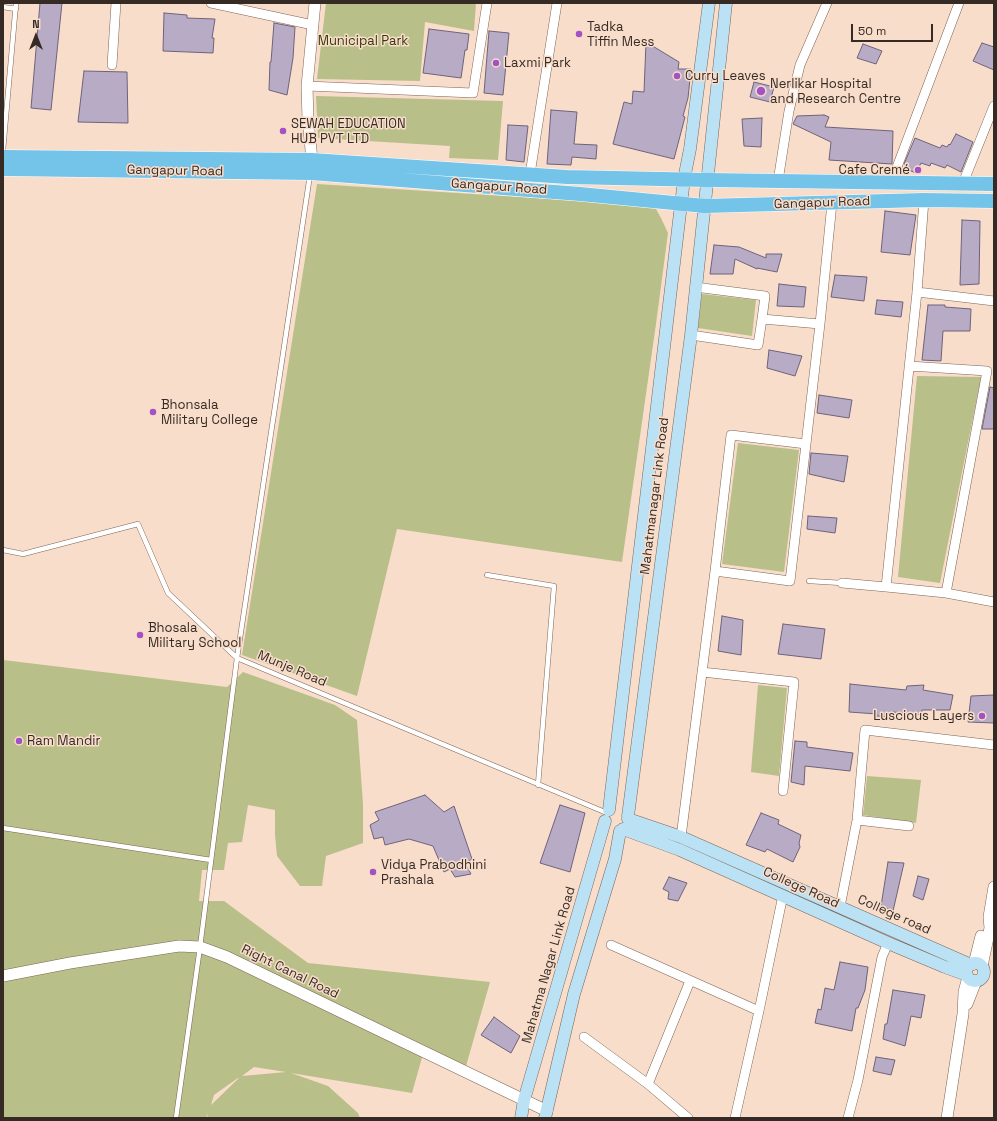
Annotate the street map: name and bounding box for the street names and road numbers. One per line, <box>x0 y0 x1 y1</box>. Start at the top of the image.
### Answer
street label: Gangapur Road <box>127 162 223 180</box>
street label: Gangapur Road <box>450 176 548 198</box>
street label: Gangapur Road <box>774 194 870 212</box>
street label: Mahatmanagar Link Road <box>638 417 672 575</box>
street label: Munje Road <box>255 647 329 691</box>
street label: College Road <box>760 864 842 912</box>
street label: Mahatma Nagar Link Road <box>519 885 579 1045</box>
street label: College road <box>855 892 933 938</box>
street label: Right Canal Road <box>239 942 341 1002</box>

